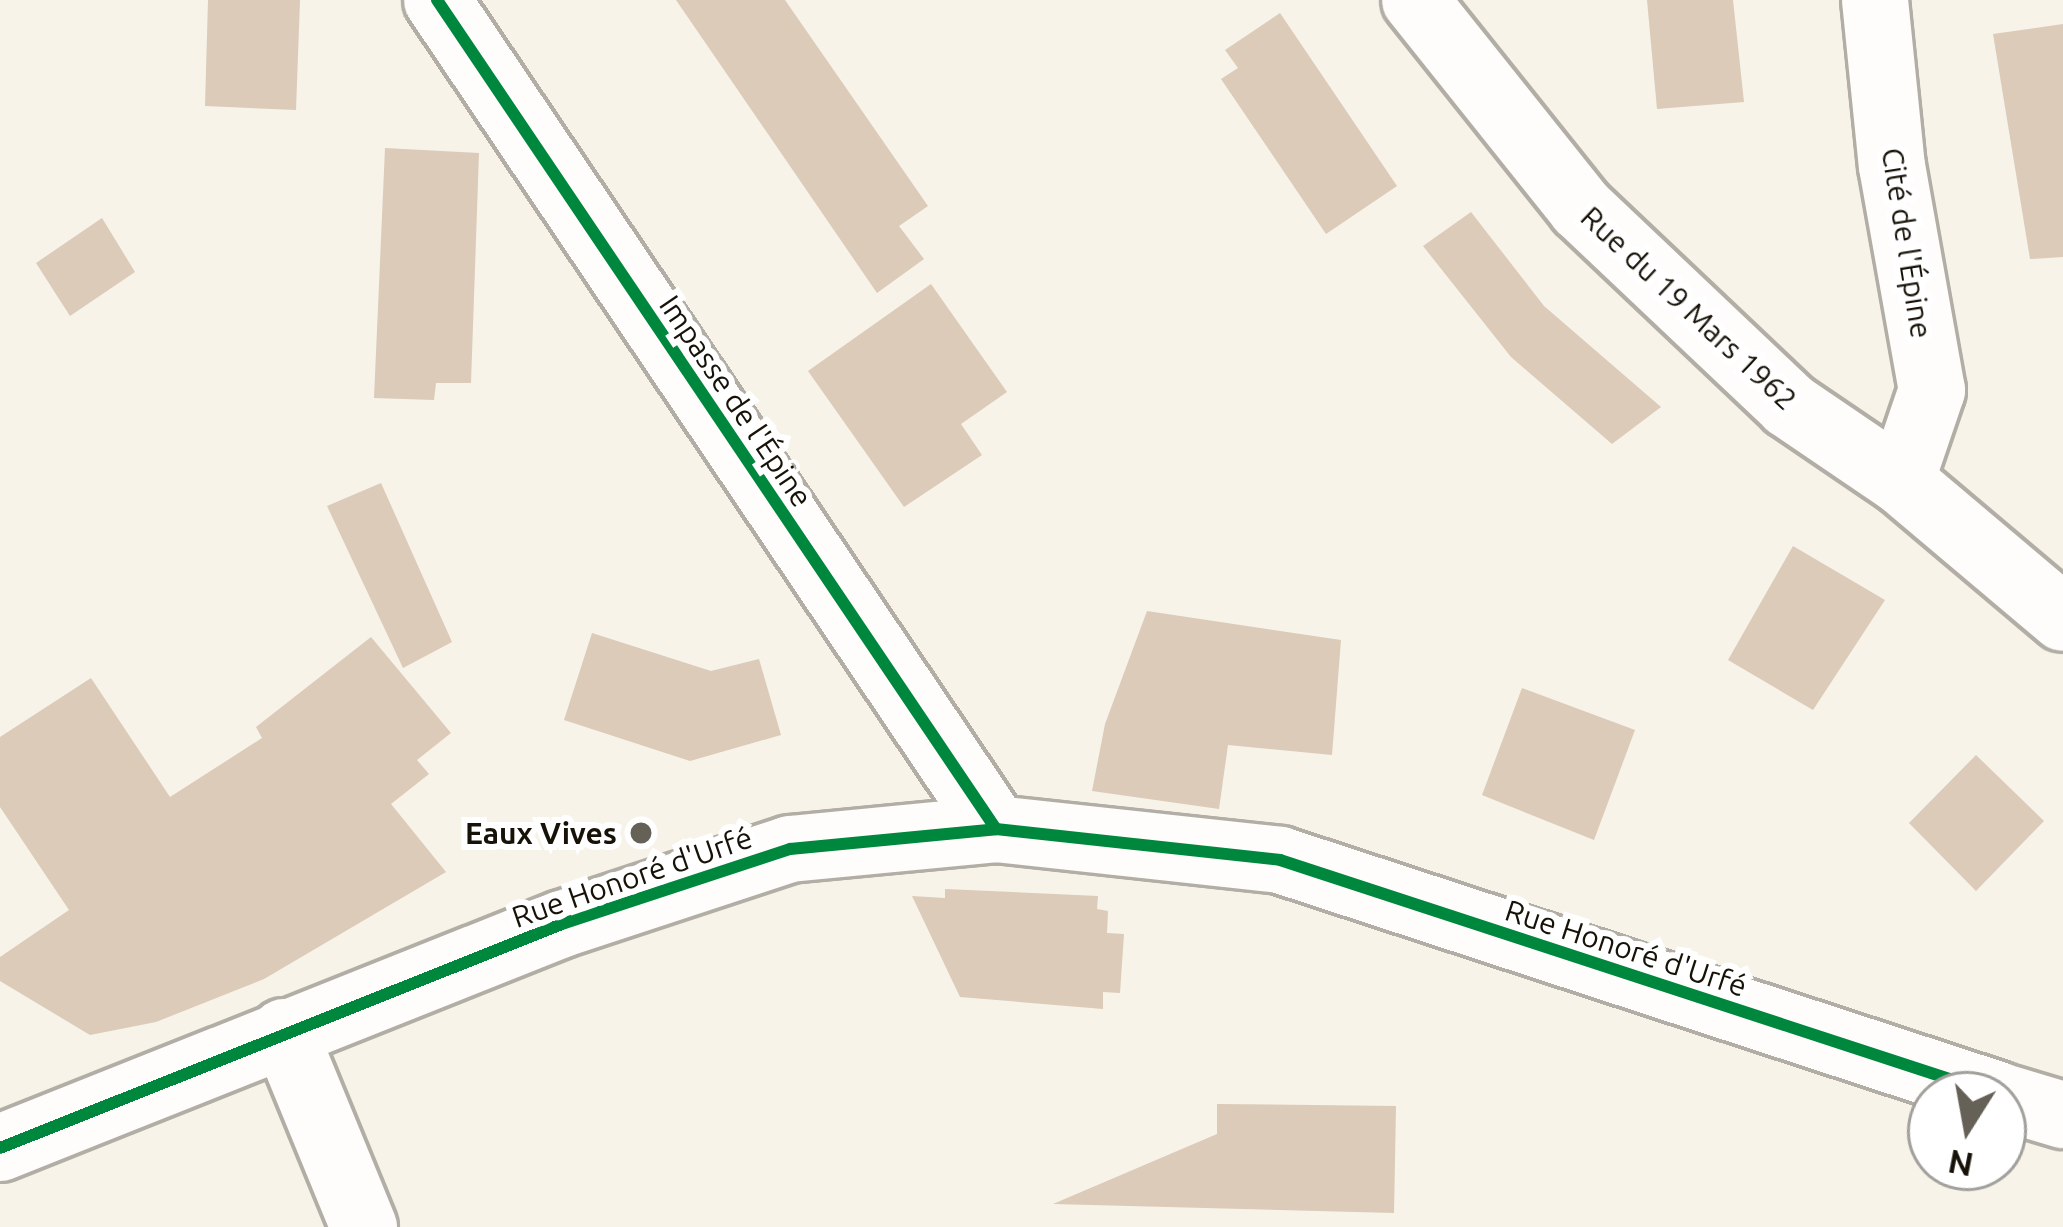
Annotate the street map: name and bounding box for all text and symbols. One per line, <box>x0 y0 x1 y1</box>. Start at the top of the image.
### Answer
street label: Cité de l'Épine <box>1874 145 1940 341</box>
street label: Rue du 19 Mars 1962 <box>1574 199 1804 417</box>
street label: Impasse de l'Épine <box>652 288 820 514</box>
place label: Eaux Vives <box>465 815 617 851</box>
street label: Rue Honoré d'Urfé <box>507 819 757 935</box>
marker: Eaux Vives <box>628 820 654 846</box>
street label: Rue Honoré d'Urfé <box>1501 892 1751 1004</box>
north arrow <box>1907 1071 2027 1191</box>
text: N <box>1945 1143 1976 1184</box>

